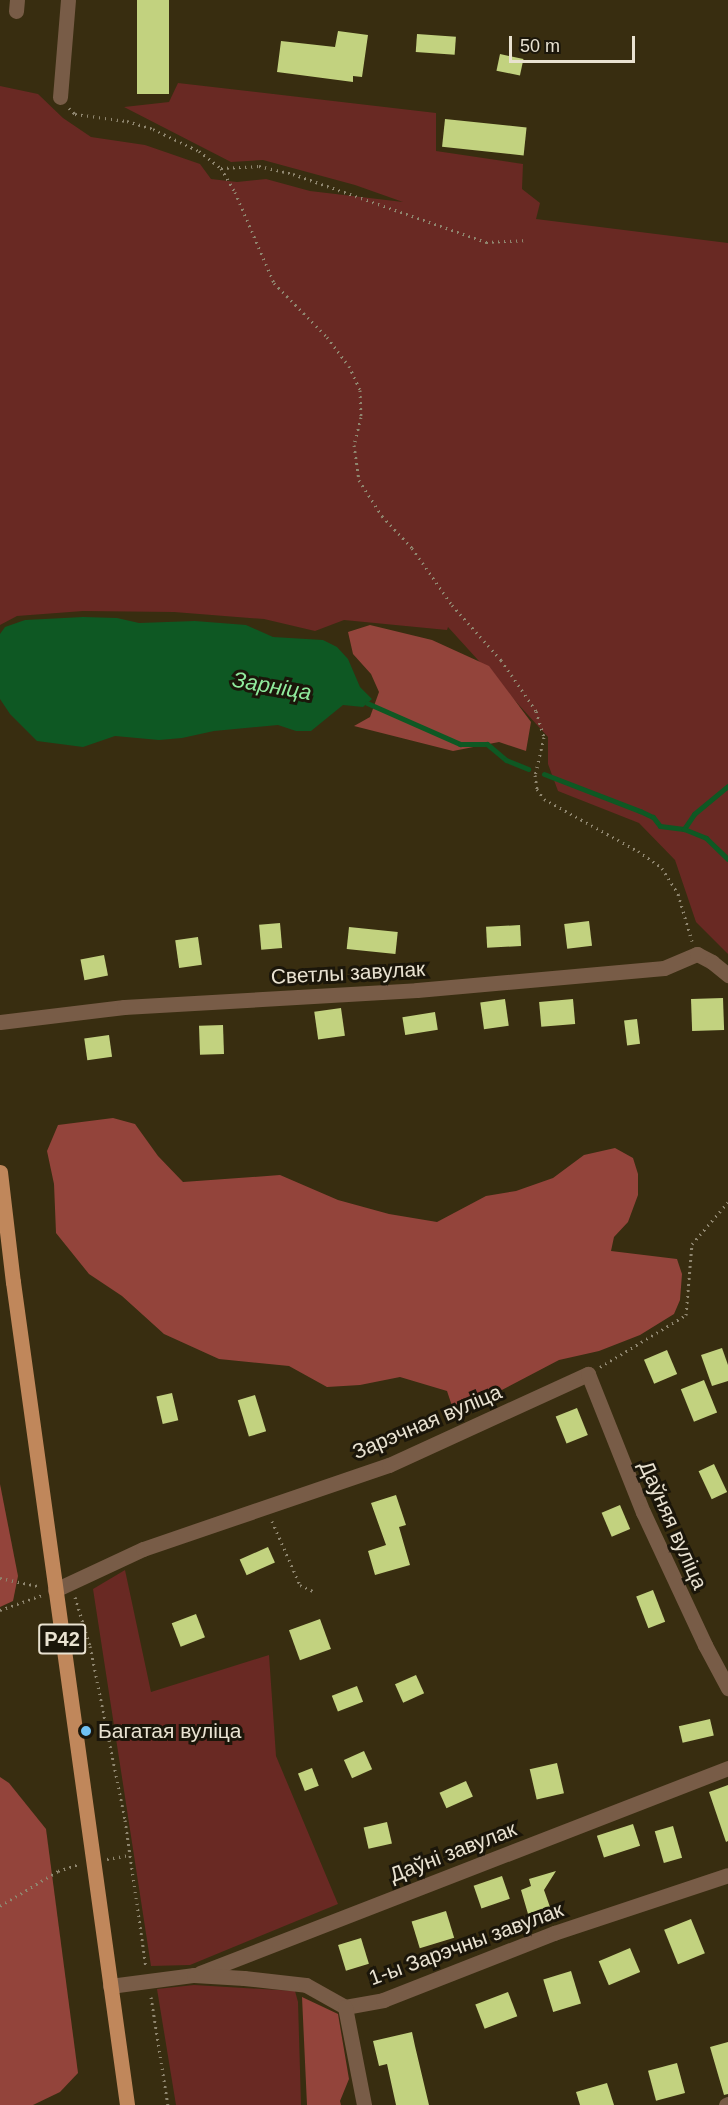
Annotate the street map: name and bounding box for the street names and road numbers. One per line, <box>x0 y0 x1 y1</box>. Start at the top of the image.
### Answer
street label: Светлы завулак <box>270 956 426 990</box>
street label: Зарэчная вуліца <box>349 1379 505 1465</box>
street label: Даўняя вуліца <box>633 1457 713 1593</box>
road number: Р42 <box>38 1622 86 1656</box>
street label: Даўні завулак <box>386 1816 520 1888</box>
street label: 1-ы Зарэчны завулак <box>365 1897 567 1991</box>

